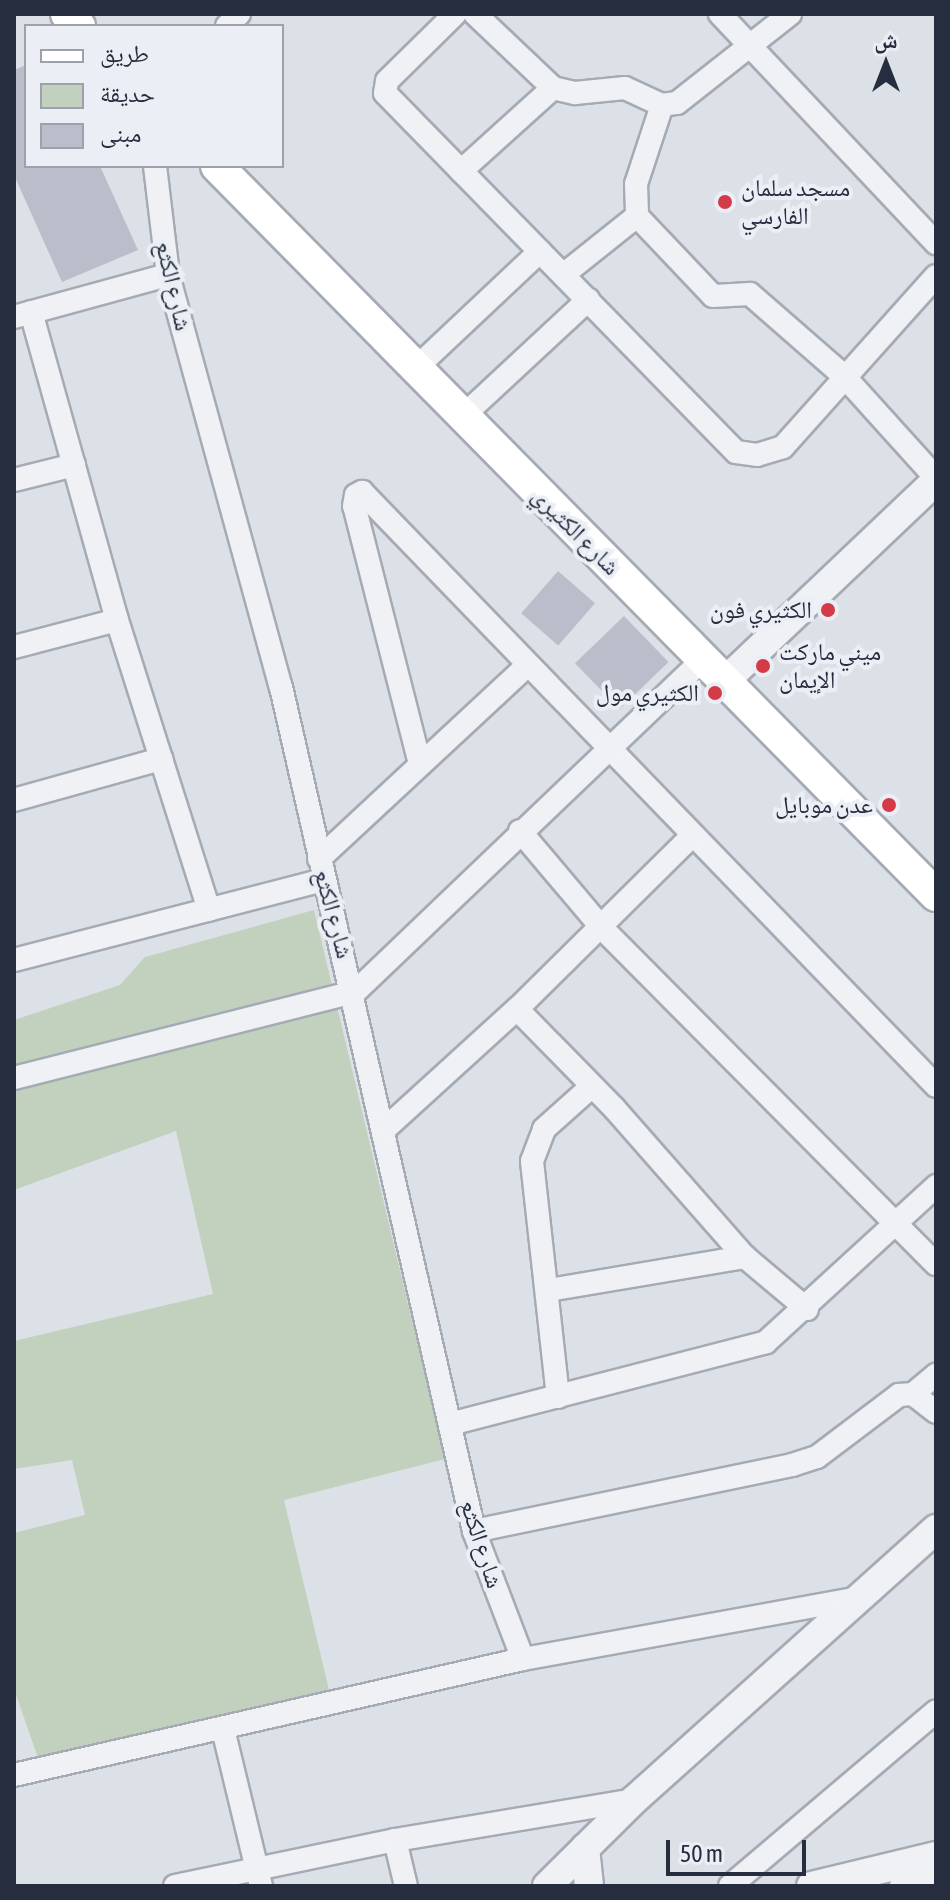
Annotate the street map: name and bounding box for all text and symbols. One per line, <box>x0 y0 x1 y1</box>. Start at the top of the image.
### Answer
legend <box>24 24 284 168</box>
north arrow <box>846 24 926 104</box>
text: ش <box>874 27 898 53</box>
text: طريق <box>100 40 149 67</box>
text: حديقة <box>100 80 155 107</box>
text: مبنى <box>100 120 141 147</box>
place label: مسجد سلمان الفارسي <box>741 174 850 230</box>
marker: مسجد سلمان الفارسي <box>716 193 734 211</box>
street label: شارع الكثع <box>150 239 198 333</box>
street label: شارع الكثيري <box>526 481 626 581</box>
place label: الكثيري فون <box>710 596 812 624</box>
marker: الكثيري فون <box>819 601 837 619</box>
place label: ميني ماركت الإيمان <box>779 638 881 694</box>
marker: ميني ماركت الإيمان <box>754 657 772 675</box>
place label: الكثيري مول <box>596 679 699 707</box>
marker: الكثيري مول <box>706 684 724 702</box>
place label: عدن موبايل <box>775 791 873 819</box>
marker: عدن موبايل <box>880 796 898 814</box>
street label: شارع الكثع <box>308 866 360 962</box>
street label: شارع الكثع <box>454 1496 510 1592</box>
scale bar <box>670 1824 810 1874</box>
text: 50 m <box>680 1840 723 1867</box>

